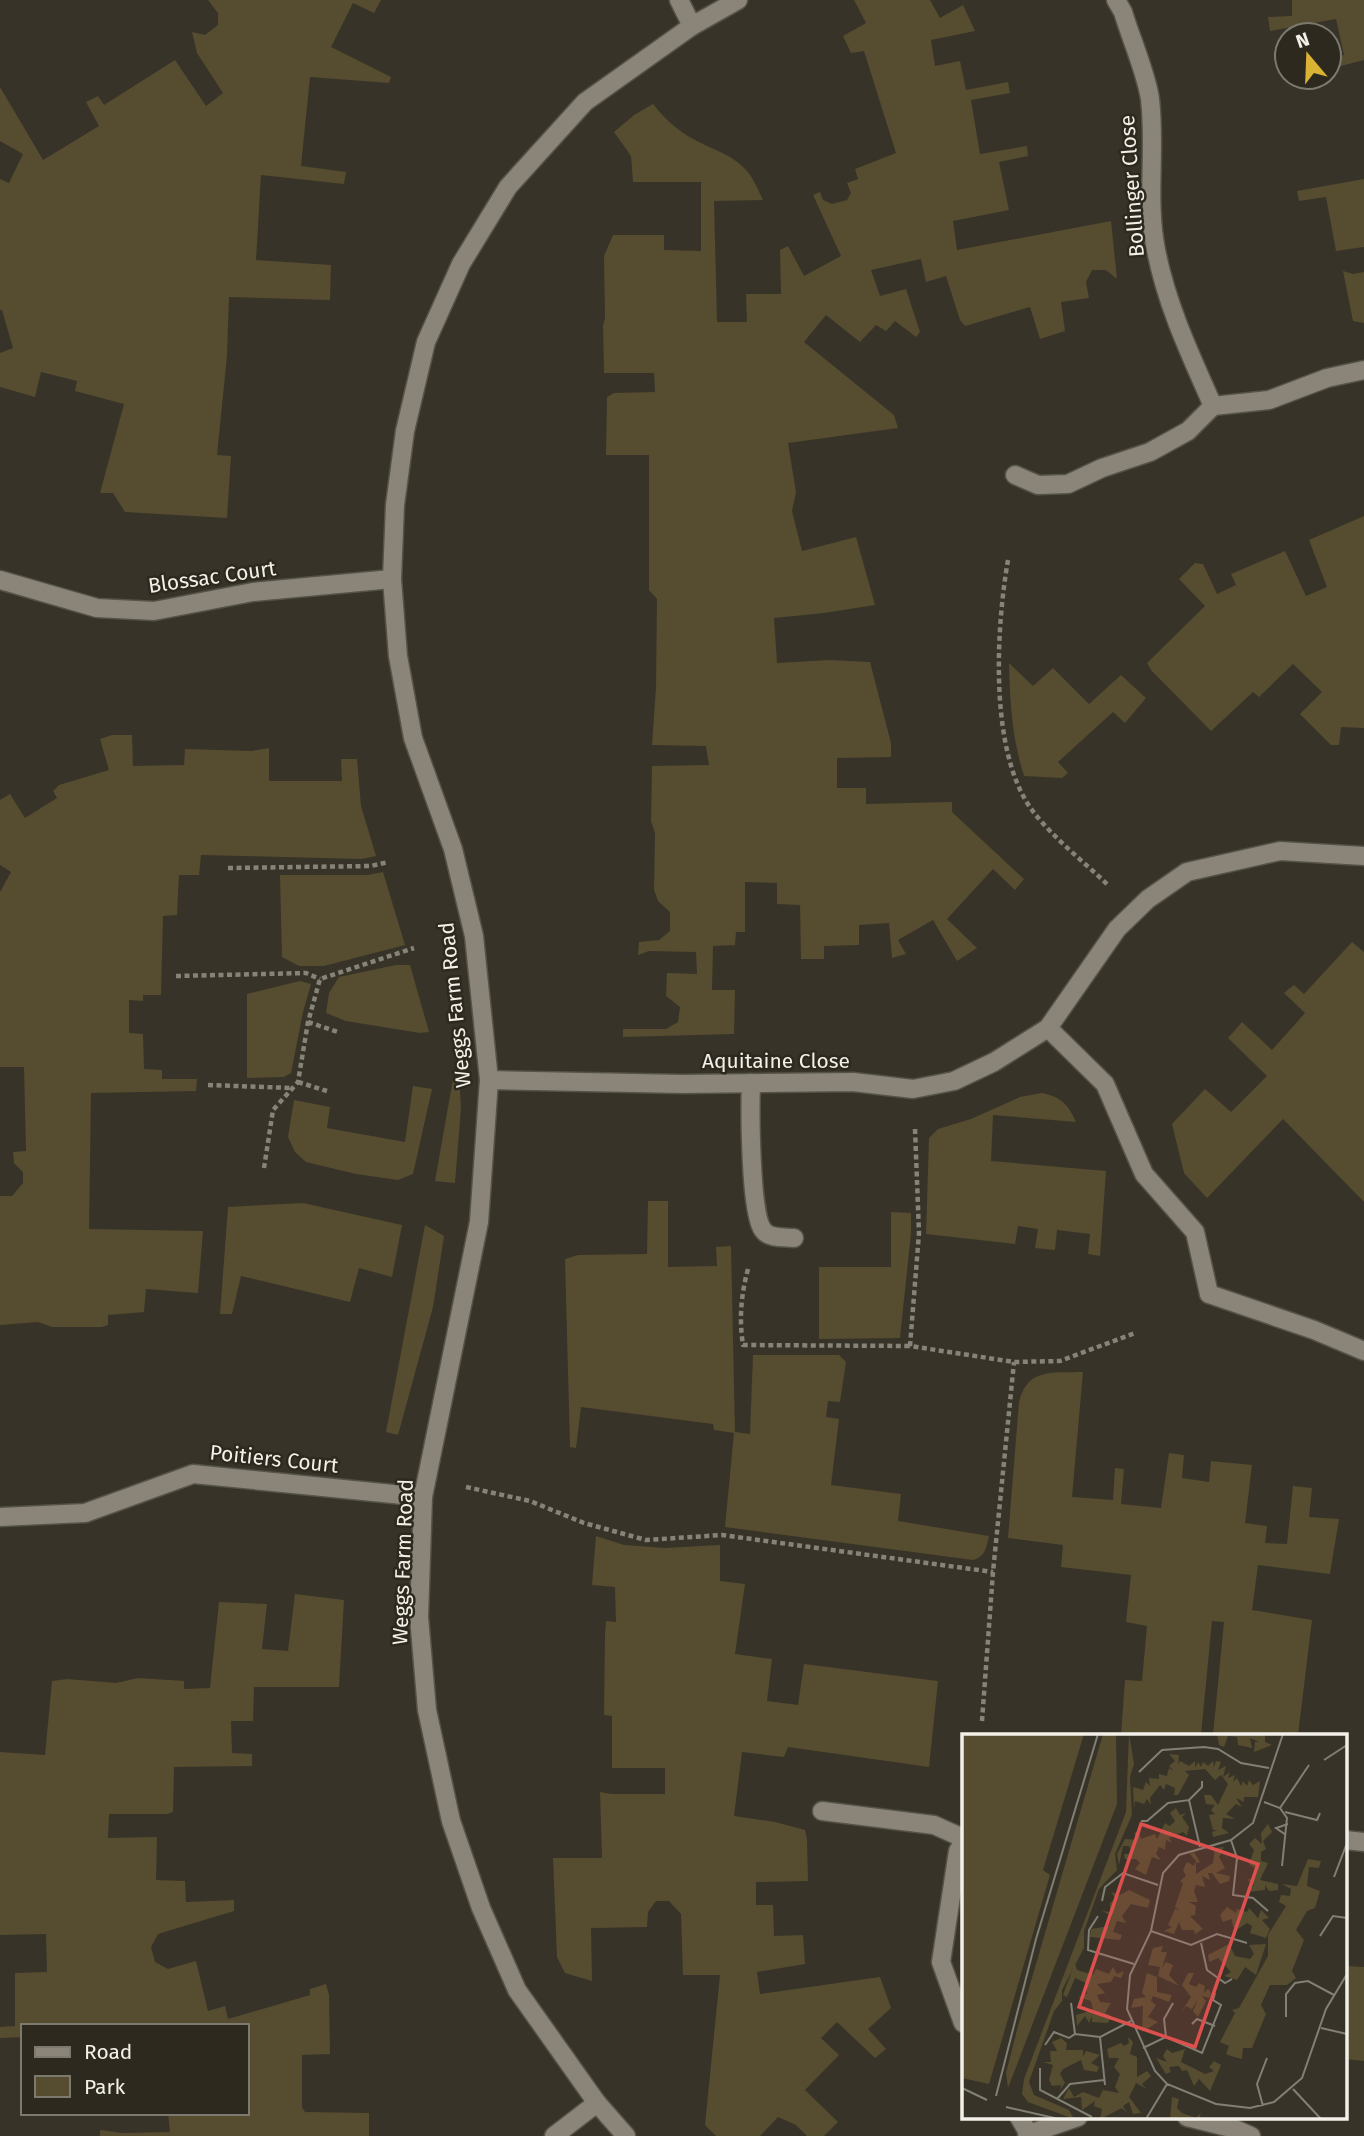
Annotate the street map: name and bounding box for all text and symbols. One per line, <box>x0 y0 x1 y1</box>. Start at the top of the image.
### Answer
north arrow <box>1273 21 1343 91</box>
text: N <box>1293 27 1312 53</box>
street label: Bollinger Close <box>1114 114 1150 258</box>
street label: Blossac Court <box>146 555 278 599</box>
street label: Weggs Farm Road <box>433 921 477 1089</box>
street label: Aquitaine Close <box>702 1048 850 1074</box>
street label: Poitiers Court <box>208 1439 340 1479</box>
street label: Weggs Farm Road <box>387 1478 419 1646</box>
inset map <box>962 1734 1346 2118</box>
legend <box>21 2024 248 2115</box>
text: Road <box>84 2039 132 2065</box>
text: Park <box>84 2074 126 2100</box>

